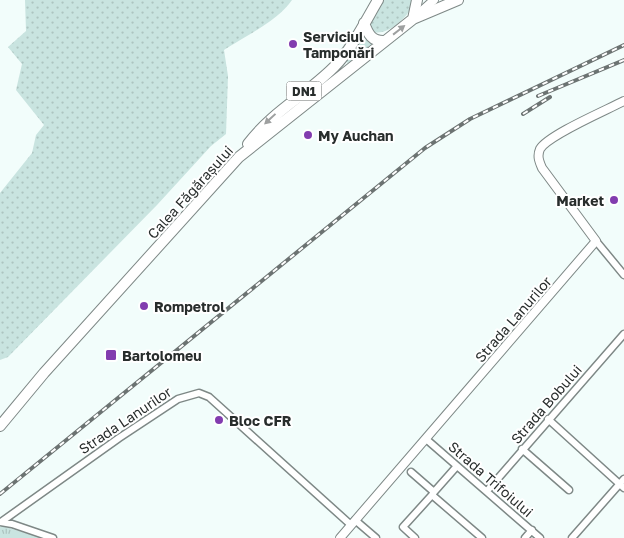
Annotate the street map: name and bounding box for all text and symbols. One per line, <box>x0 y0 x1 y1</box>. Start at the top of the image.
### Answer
one-way arrow <box>392 24 405 35</box>
place label: Serviciul Tamponări <box>303 28 374 61</box>
marker: Serviciul Tamponări <box>287 38 299 50</box>
road number: DN1 <box>286 82 322 100</box>
one-way arrow <box>264 113 276 125</box>
place label: My Auchan <box>318 127 394 144</box>
marker: My Auchan <box>302 129 314 141</box>
street label: Calea Făgărașului <box>144 142 236 242</box>
place label: Market <box>556 192 604 209</box>
marker: Market <box>608 194 620 206</box>
street label: Strada Lanurilor <box>471 272 555 365</box>
place label: Rompetrol <box>154 298 225 315</box>
marker: Rompetrol <box>138 300 150 312</box>
place label: Bartolomeu <box>122 347 202 364</box>
marker: Bartolomeu <box>104 348 118 362</box>
street label: Strada Bobului <box>507 361 585 447</box>
street label: Strada Lanurilor <box>75 382 175 457</box>
place label: Bloc CFR <box>229 412 292 429</box>
marker: Bloc CFR <box>213 414 225 426</box>
street label: Strada Trifoiului <box>445 438 537 520</box>

